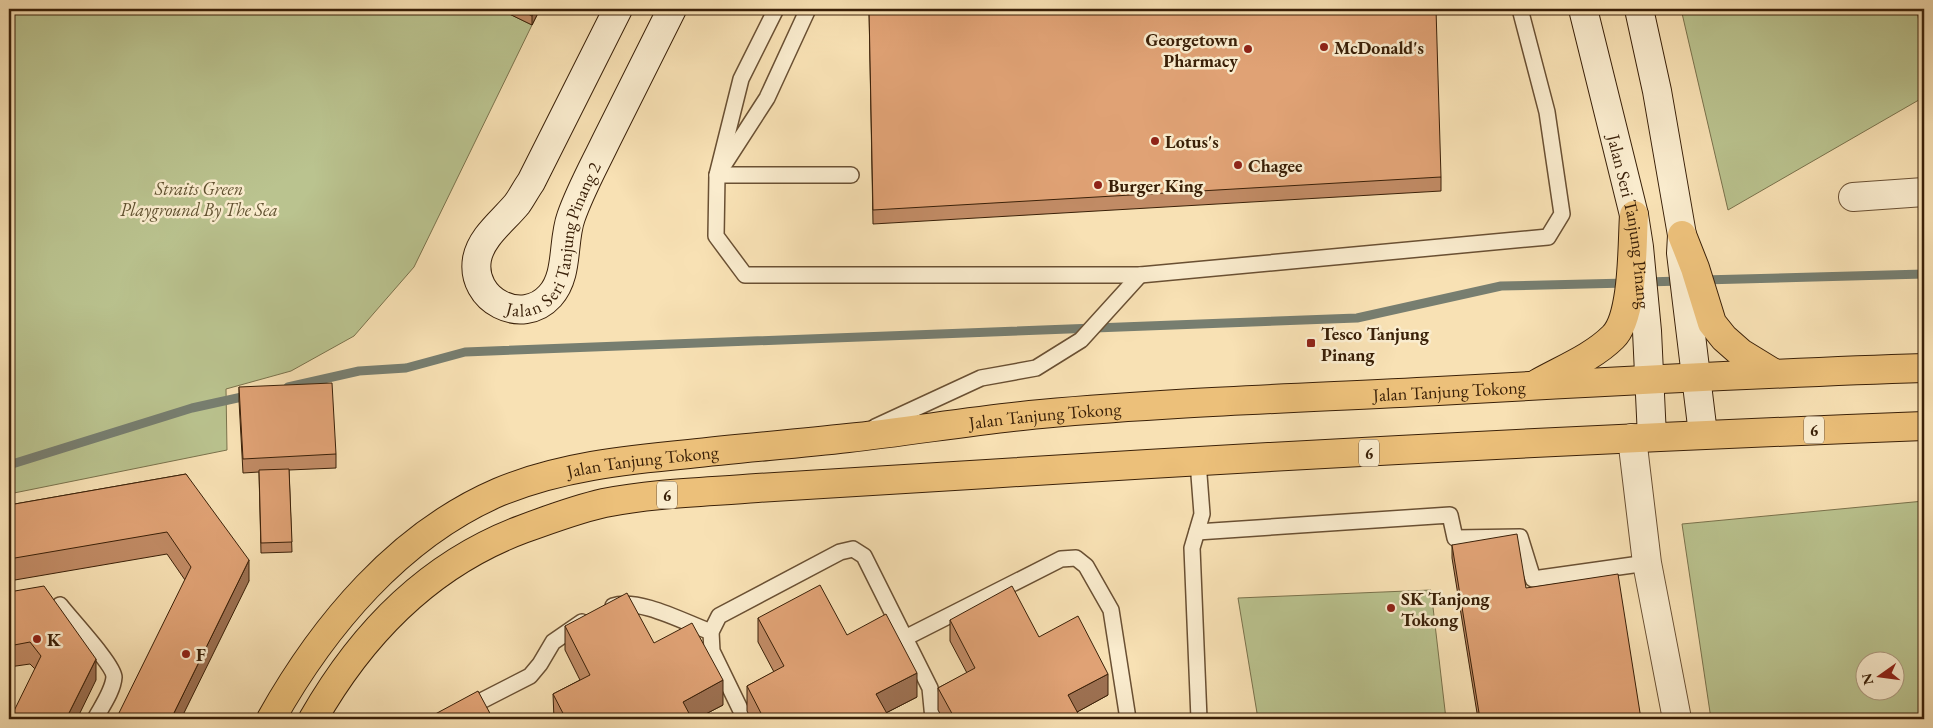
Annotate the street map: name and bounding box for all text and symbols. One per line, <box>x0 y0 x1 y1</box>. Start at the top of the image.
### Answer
place label: Georgetown Pharmacy <box>1145 28 1238 72</box>
place label: McDonald's <box>1334 36 1424 59</box>
marker: McDonald's <box>1318 41 1330 53</box>
marker: Georgetown Pharmacy <box>1242 43 1254 55</box>
place label: Lotus's <box>1165 130 1219 153</box>
street label: Jalan Seri Tanjung Pinang <box>1602 130 1656 310</box>
marker: Lotus's <box>1149 135 1161 147</box>
place label: Chagee <box>1248 154 1303 177</box>
street label: Jalan Seri Tanjung Pinang 2 <box>502 157 606 321</box>
marker: Chagee <box>1232 159 1244 171</box>
place label: Burger King <box>1108 174 1204 197</box>
park label: Straits Green Playground By The Sea <box>120 177 278 222</box>
marker: Burger King <box>1092 179 1104 191</box>
place label: Tesco Tanjung Pinang <box>1321 322 1430 366</box>
marker: Tesco Tanjung Pinang <box>1305 337 1317 349</box>
street label: Jalan Tanjung Tokong <box>1370 375 1526 406</box>
street label: Jalan Tanjung Tokong <box>965 396 1122 434</box>
road number: 6 <box>1804 416 1824 444</box>
street label: Jalan Tanjung Tokong <box>562 439 720 483</box>
road number: 6 <box>1359 439 1379 466</box>
road number: 6 <box>657 482 677 508</box>
place label: SK Tanjong Tokong <box>1401 587 1491 631</box>
marker: SK Tanjong Tokong <box>1385 602 1397 614</box>
place label: K <box>47 628 61 651</box>
marker: K <box>31 633 43 645</box>
place label: F <box>196 643 206 666</box>
marker: F <box>180 648 192 660</box>
north arrow <box>1856 650 1906 700</box>
text: N <box>1857 671 1877 687</box>

